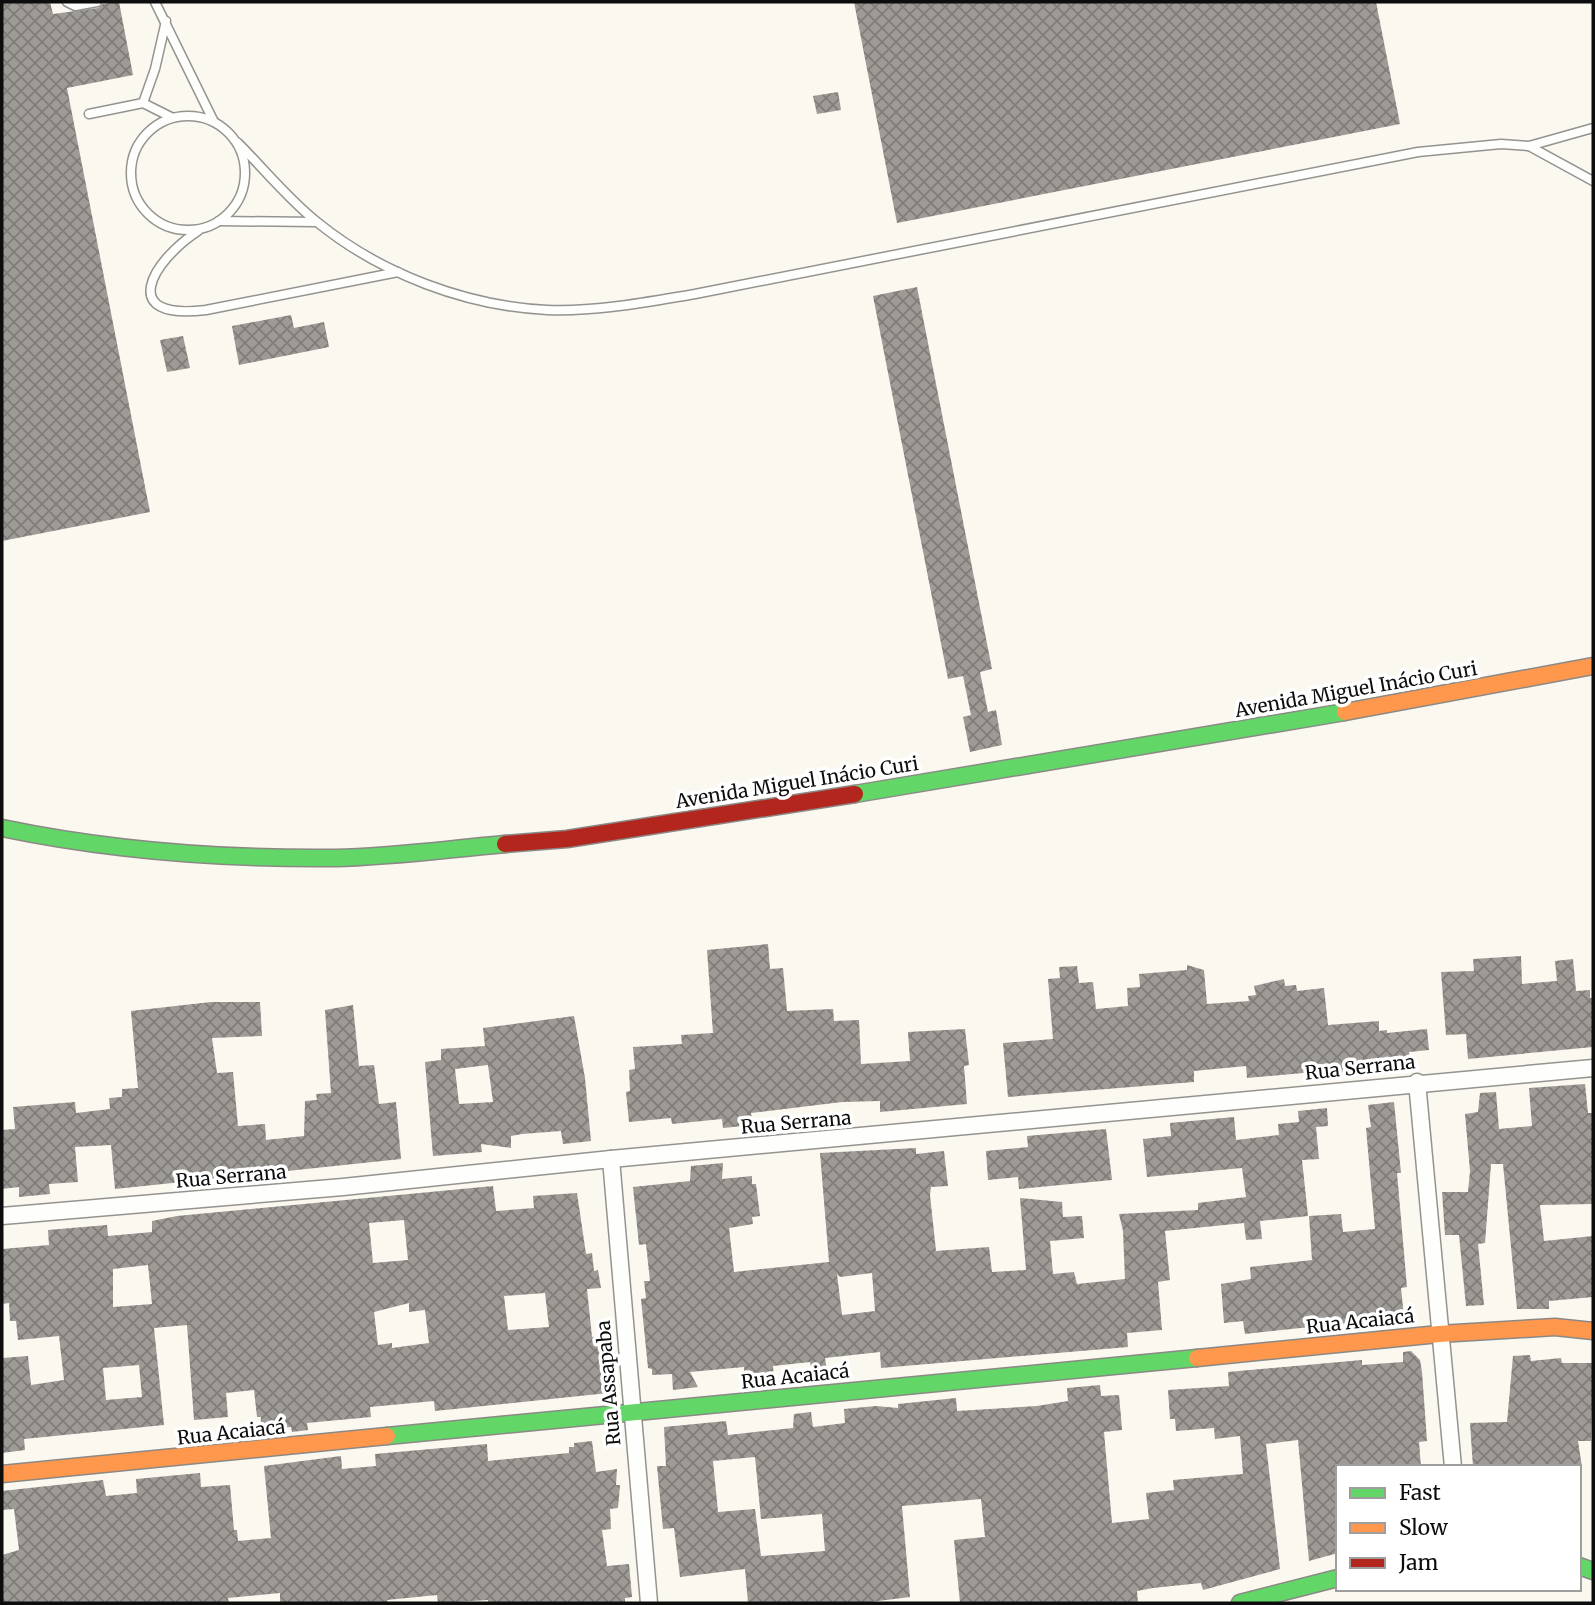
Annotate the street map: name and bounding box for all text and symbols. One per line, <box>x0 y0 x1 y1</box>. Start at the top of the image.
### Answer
street label: Avenida Miguel Inácio Curi <box>1232 656 1479 722</box>
street label: Avenida Miguel Inácio Curi <box>673 751 920 813</box>
street label: Rua Serrana <box>1304 1049 1416 1085</box>
street label: Rua Serrana <box>740 1105 852 1139</box>
street label: Rua Serrana <box>175 1159 287 1193</box>
street label: Rua Acaiacá <box>1305 1303 1415 1339</box>
street label: Rua Assapaba <box>591 1319 625 1447</box>
street label: Rua Acaiacá <box>740 1358 850 1394</box>
street label: Rua Acaiacá <box>176 1414 286 1450</box>
legend <box>1336 1465 1581 1591</box>
text: Fast <box>1399 1479 1441 1506</box>
text: Slow <box>1399 1514 1448 1541</box>
text: Jam <box>1398 1549 1438 1576</box>

